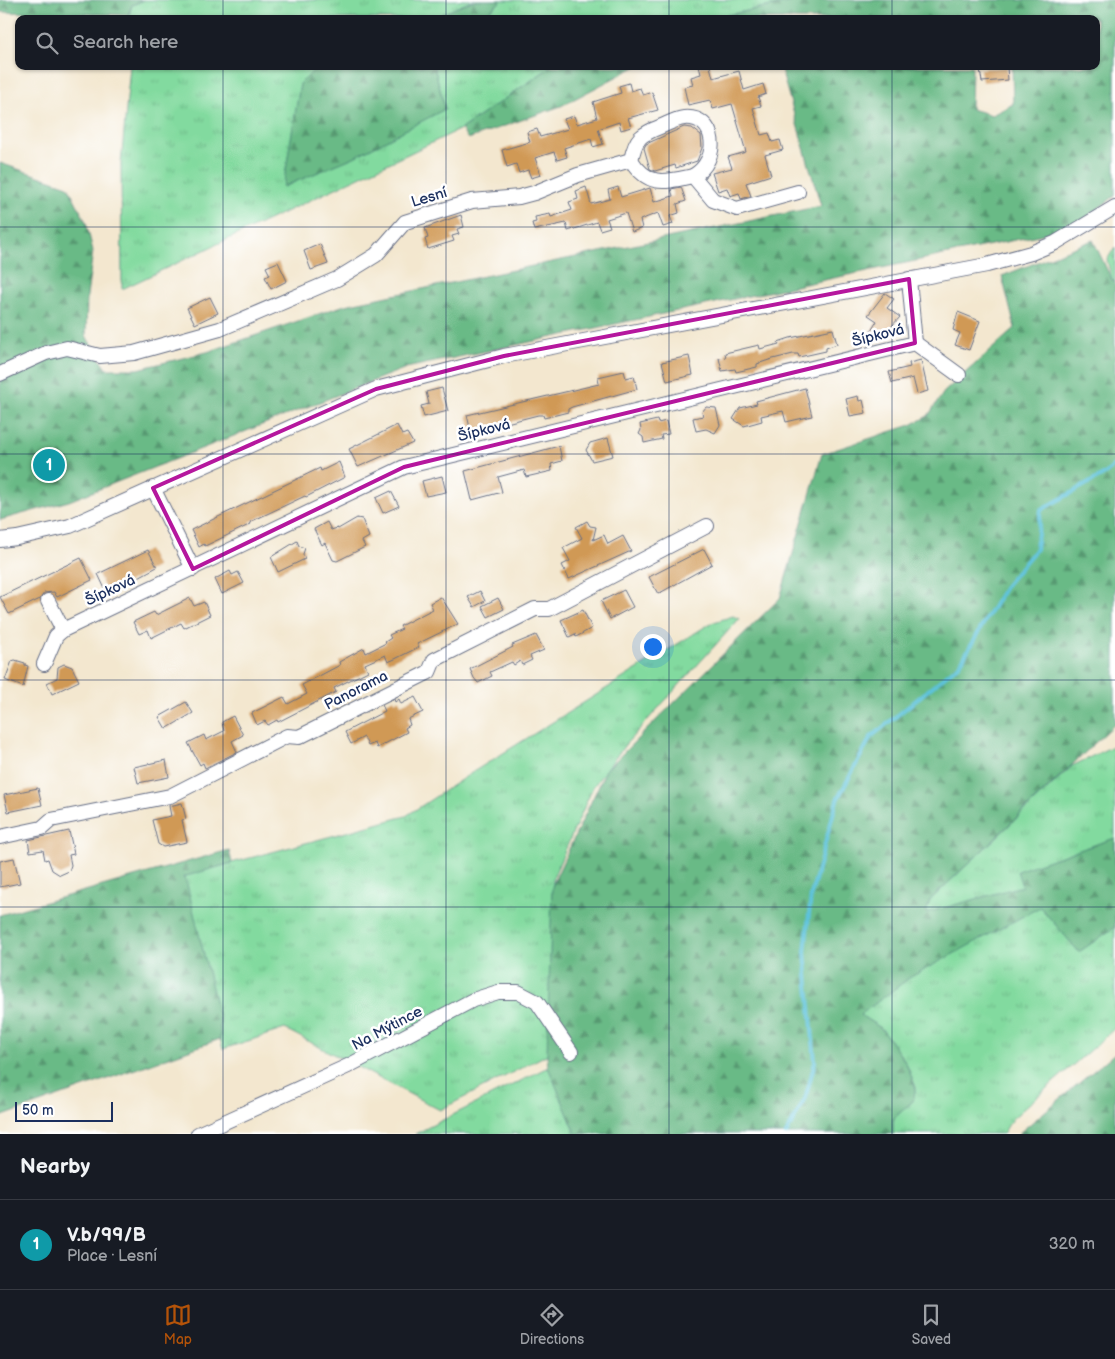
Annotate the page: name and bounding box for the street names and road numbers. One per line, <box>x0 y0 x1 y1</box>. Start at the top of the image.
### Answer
street label: Lesní <box>409 183 450 212</box>
street label: Šípková <box>850 320 906 351</box>
street label: Šípková <box>456 415 512 446</box>
street label: Šípková <box>82 571 138 610</box>
street label: Panorama <box>321 666 391 715</box>
street label: Na Mýtince <box>349 1002 426 1055</box>

